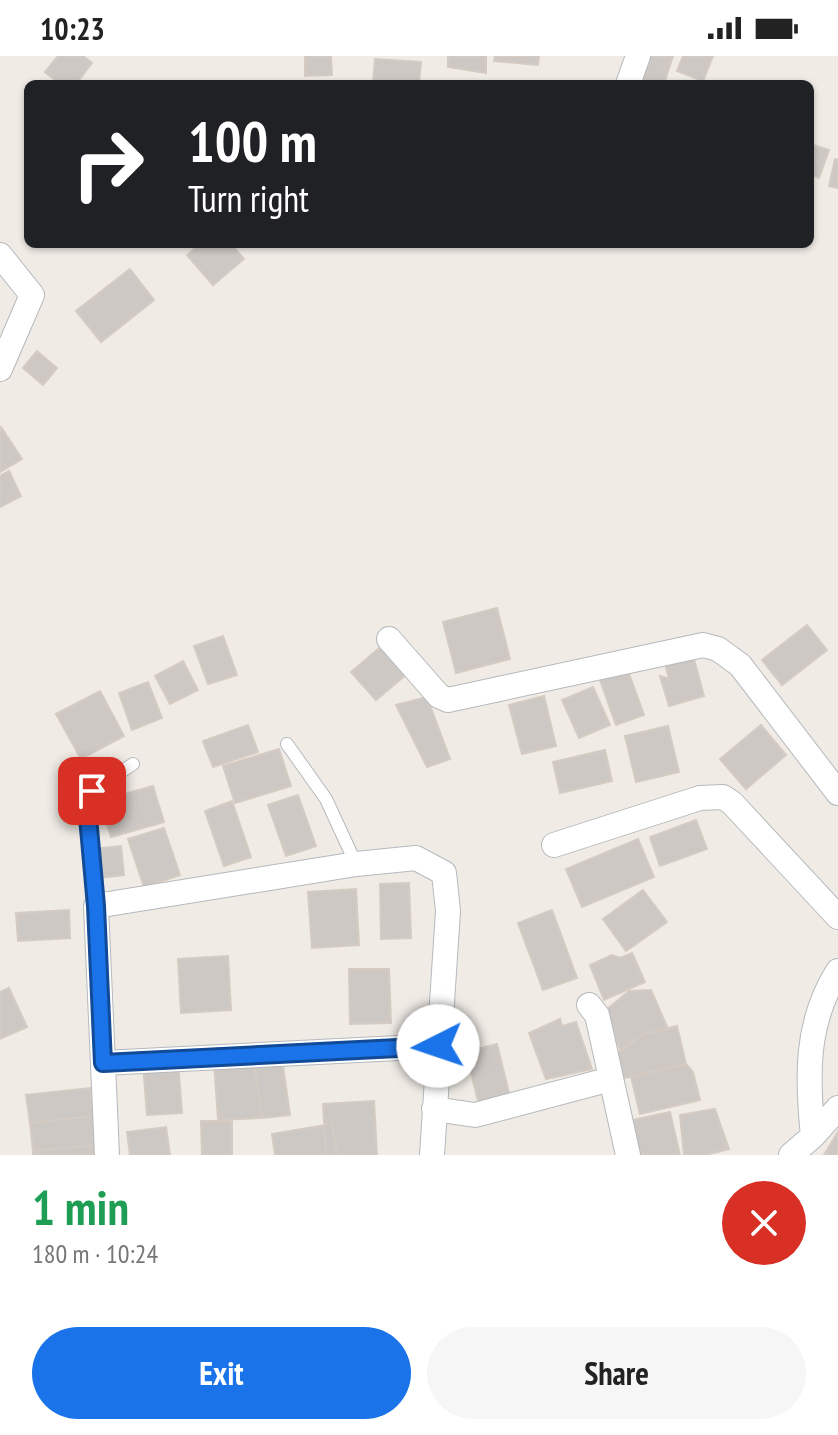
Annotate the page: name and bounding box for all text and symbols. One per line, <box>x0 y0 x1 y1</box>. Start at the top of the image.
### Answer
text: 10:23 <box>40 9 105 48</box>
text: 100 m <box>188 105 317 177</box>
icon: right <box>56 112 160 216</box>
text: Turn right <box>188 175 309 222</box>
pin <box>58 757 126 825</box>
icon: arrive <box>70 769 114 813</box>
position arrow <box>396 1004 480 1088</box>
text: 1 min <box>32 1176 129 1238</box>
button: close <box>722 1181 806 1265</box>
text: 180 m · 10:24 <box>32 1237 158 1270</box>
button: Exit <box>32 1327 411 1419</box>
button: Share <box>427 1327 806 1419</box>

